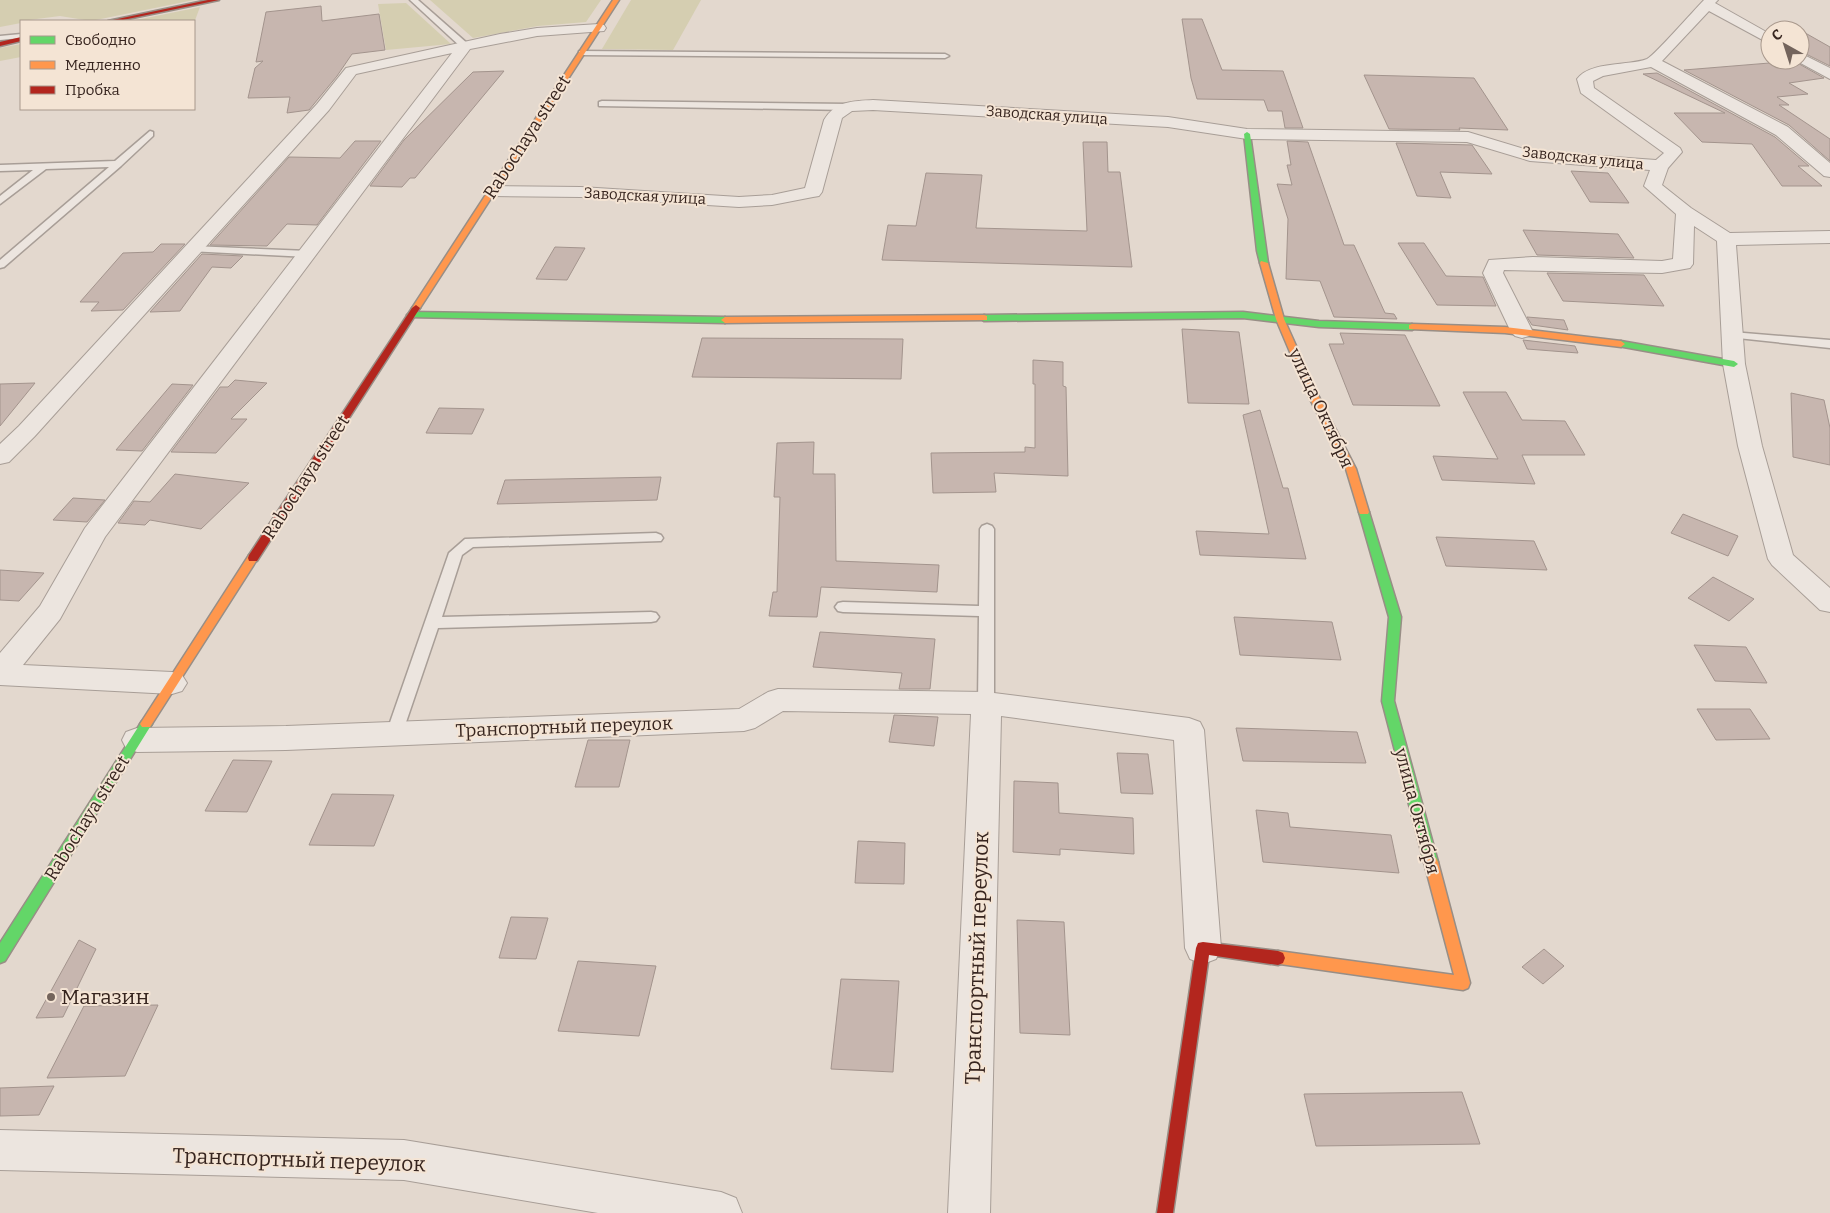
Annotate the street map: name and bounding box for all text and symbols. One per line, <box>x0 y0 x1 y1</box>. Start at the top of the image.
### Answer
legend <box>20 20 195 110</box>
north arrow <box>1760 20 1810 70</box>
text: С <box>1768 26 1786 45</box>
text: Свободно <box>65 31 136 49</box>
text: Медленно <box>65 56 141 74</box>
street label: Rabochaya street <box>479 71 575 203</box>
text: Пробка <box>65 81 120 99</box>
street label: Заводская улица <box>986 102 1108 128</box>
street label: Заводская улица <box>1521 143 1645 173</box>
street label: Заводская улица <box>584 184 706 208</box>
street label: улица Октября <box>1283 344 1358 471</box>
street label: Rabochaya street <box>258 411 354 543</box>
street label: Транспортный переулок <box>455 712 673 742</box>
street label: улица Октября <box>1389 745 1444 877</box>
street label: Rabochaya street <box>40 751 134 884</box>
street label: Транспортный переулок <box>960 830 994 1085</box>
place label: Магазин <box>61 984 149 1010</box>
marker: Магазин <box>45 991 57 1003</box>
street label: Транспортный переулок <box>172 1143 427 1177</box>

